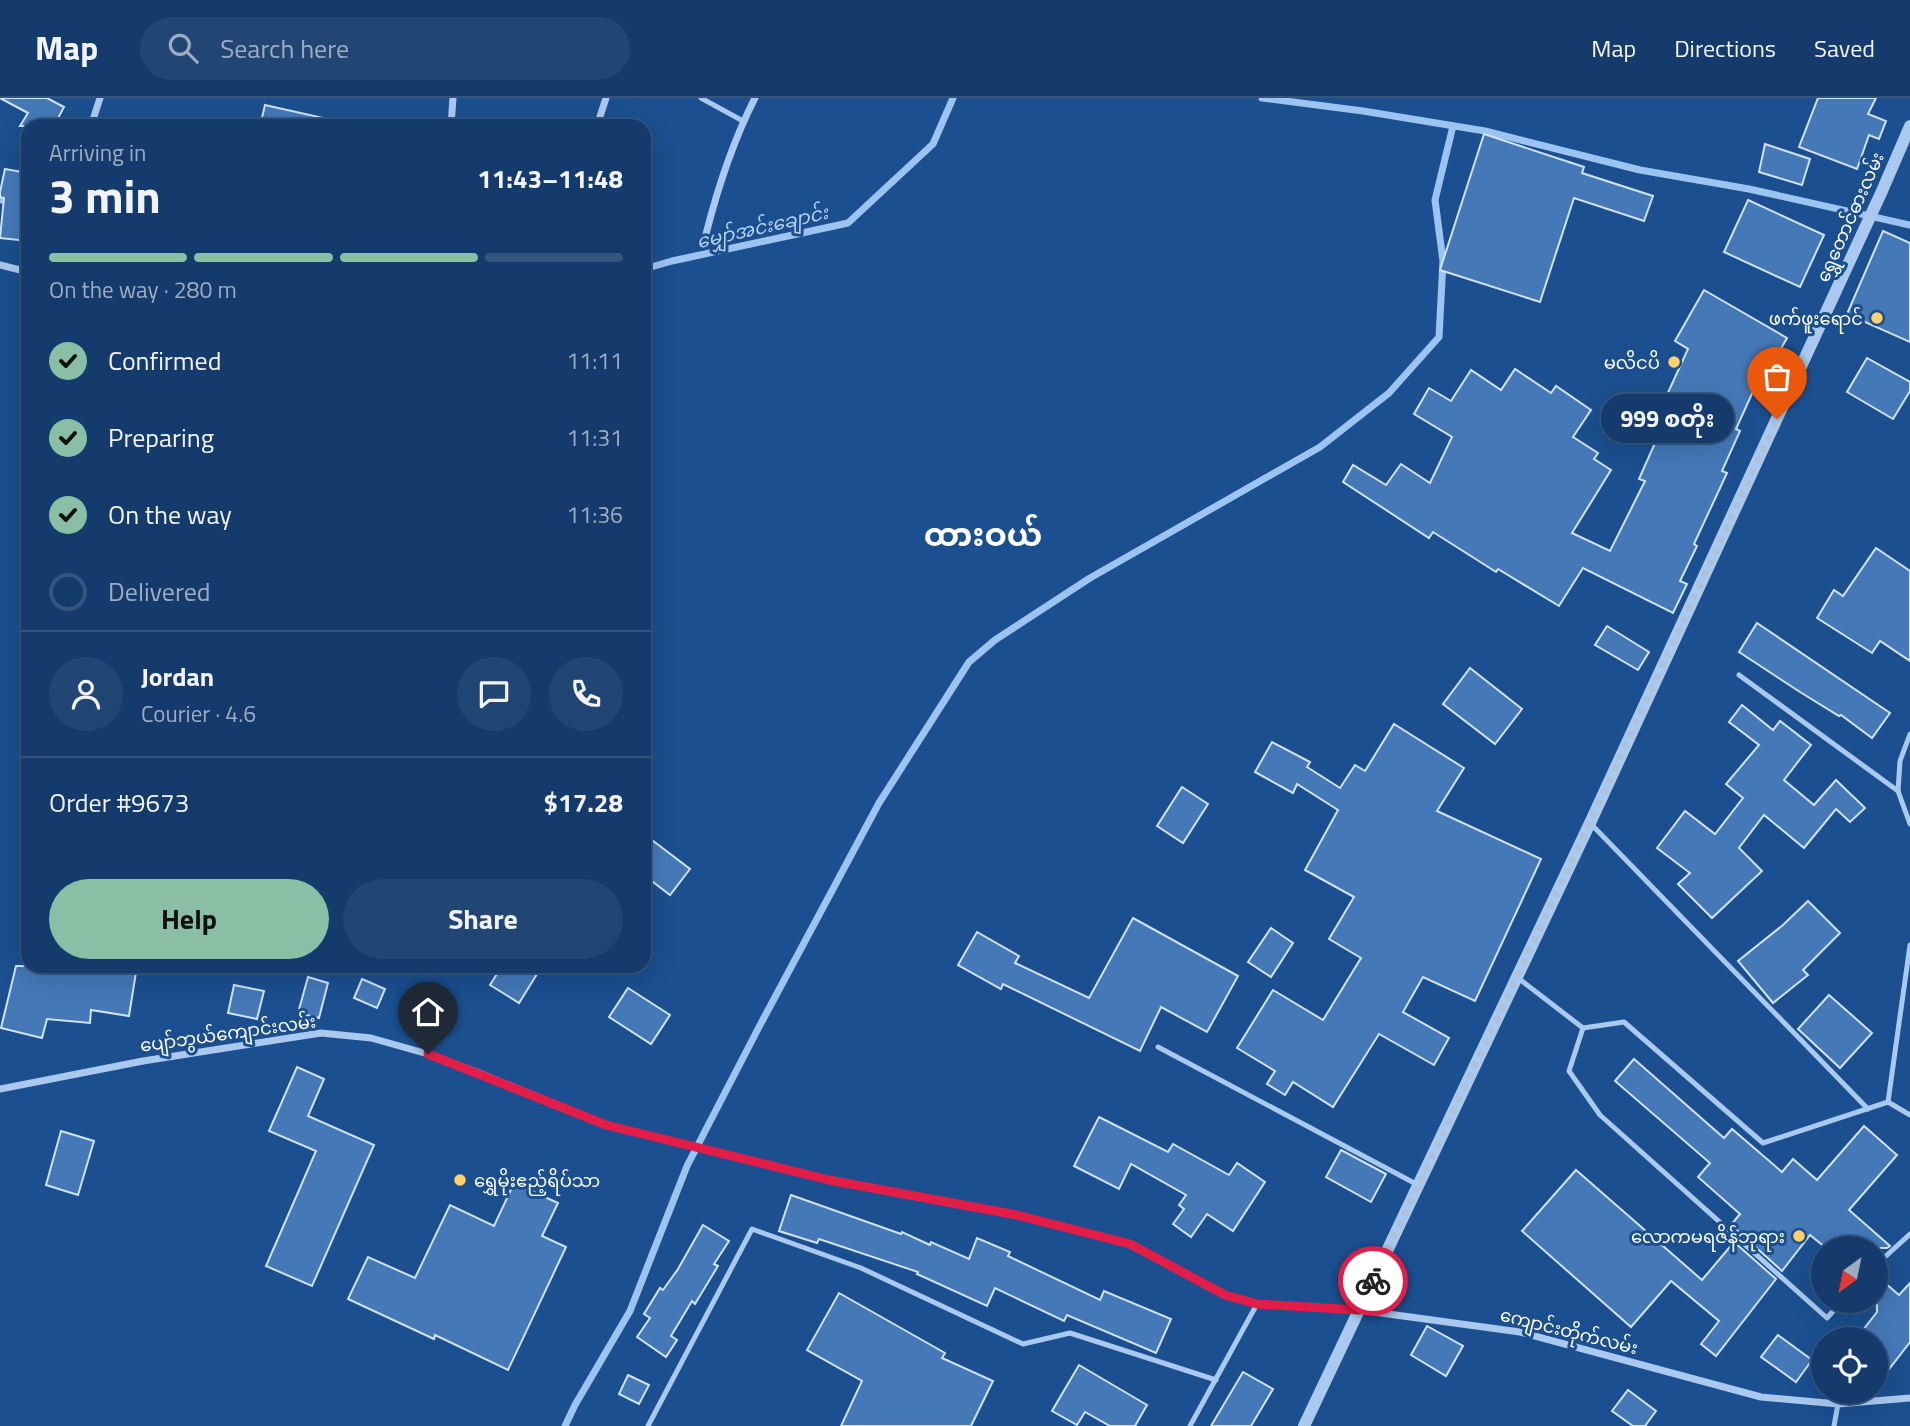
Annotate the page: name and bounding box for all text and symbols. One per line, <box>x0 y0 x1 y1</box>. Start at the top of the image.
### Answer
search box <box>140 17 630 80</box>
text: Map <box>35 23 98 73</box>
icon: search <box>164 29 202 67</box>
text: Search here <box>220 29 349 68</box>
text: Map <box>1591 30 1636 66</box>
text: Directions <box>1674 30 1776 66</box>
text: Saved <box>1814 30 1875 66</box>
text: Arriving in <box>49 135 146 170</box>
street label: ရွှေတောင်ဓားလမ်း <box>1809 148 1893 287</box>
text: 11:43–11:48 <box>477 159 623 198</box>
text: 3 min <box>49 161 161 231</box>
water label: မျှော်အင်းချောင်း <box>693 196 833 257</box>
text: On the way · 280 m <box>49 272 237 307</box>
place label: ဖက်ဖူးရောင် <box>1769 305 1863 334</box>
marker: ဖက်ဖူးရောင် <box>1869 310 1885 326</box>
text: Confirmed <box>108 341 222 380</box>
icon: check <box>49 342 87 380</box>
text: 11:11 <box>566 343 623 378</box>
pin <box>1747 347 1807 419</box>
place label: မလိငပိ <box>1604 349 1660 376</box>
marker: မလိငပိ <box>1666 354 1682 370</box>
icon: bag <box>1758 358 1796 396</box>
callout: 999 စတိုး <box>1602 394 1735 444</box>
text: 999 စတိုး <box>1620 401 1715 436</box>
text: Preparing <box>108 418 214 457</box>
icon: check <box>49 419 87 457</box>
text: 11:31 <box>566 420 623 455</box>
text: On the way <box>108 495 232 534</box>
icon: check <box>49 496 87 534</box>
text: 11:36 <box>566 497 623 532</box>
district label: ထားဝယ် <box>924 510 1042 558</box>
text: Delivered <box>108 572 211 611</box>
button: person <box>49 657 123 731</box>
text: Jordan <box>141 657 214 696</box>
button: chat <box>457 657 531 731</box>
button: phone <box>549 657 623 731</box>
text: Courier · 4.6 <box>141 696 256 731</box>
text: Order #9673 <box>49 783 189 822</box>
text: $17.28 <box>544 783 623 822</box>
button: Help <box>49 879 329 959</box>
button: Share <box>343 879 623 959</box>
pin <box>398 982 458 1054</box>
icon: home <box>409 993 447 1031</box>
street label: ပျော်ဘွယ်ကျောင်းလမ်း <box>138 1007 318 1061</box>
place label: ရွှေမိုးဧည့်ရိပ်သာ <box>474 1167 600 1196</box>
marker: ရွှေမိုးဧည့်ရိပ်သာ <box>452 1172 468 1188</box>
place label: လောကမရဇိန်ဘုရား <box>1631 1223 1785 1252</box>
marker: လောကမရဇိန်ဘုရား <box>1791 1228 1807 1244</box>
north arrow <box>1811 1236 1888 1312</box>
map controls <box>1811 1236 1888 1404</box>
courier <box>1338 1246 1408 1316</box>
icon: bike <box>1354 1262 1392 1300</box>
street label: ကျောင်းတိုက်လမ်း <box>1497 1301 1641 1363</box>
button: locate <box>1811 1327 1888 1404</box>

